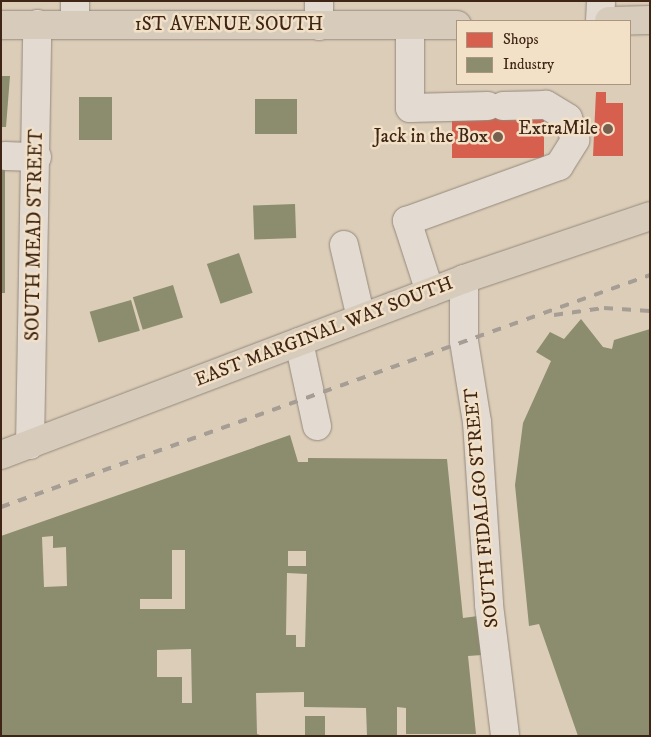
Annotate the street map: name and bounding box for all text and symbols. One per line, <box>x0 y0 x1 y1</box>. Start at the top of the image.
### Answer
street label: 1ST AVENUE SOUTH <box>135 14 323 36</box>
legend <box>456 20 631 85</box>
text: Shops <box>503 30 539 49</box>
text: Industry <box>503 55 554 74</box>
place label: ExtraMile <box>518 118 598 140</box>
marker: ExtraMile <box>602 123 614 135</box>
place label: Jack in the Box <box>374 126 488 148</box>
street label: SOUTH MEAD STREET <box>22 129 48 341</box>
marker: Jack in the Box <box>492 131 504 143</box>
street label: EAST MARGINAL WAY SOUTH <box>192 272 456 392</box>
street label: SOUTH FIDALGO STREET <box>460 387 504 629</box>

